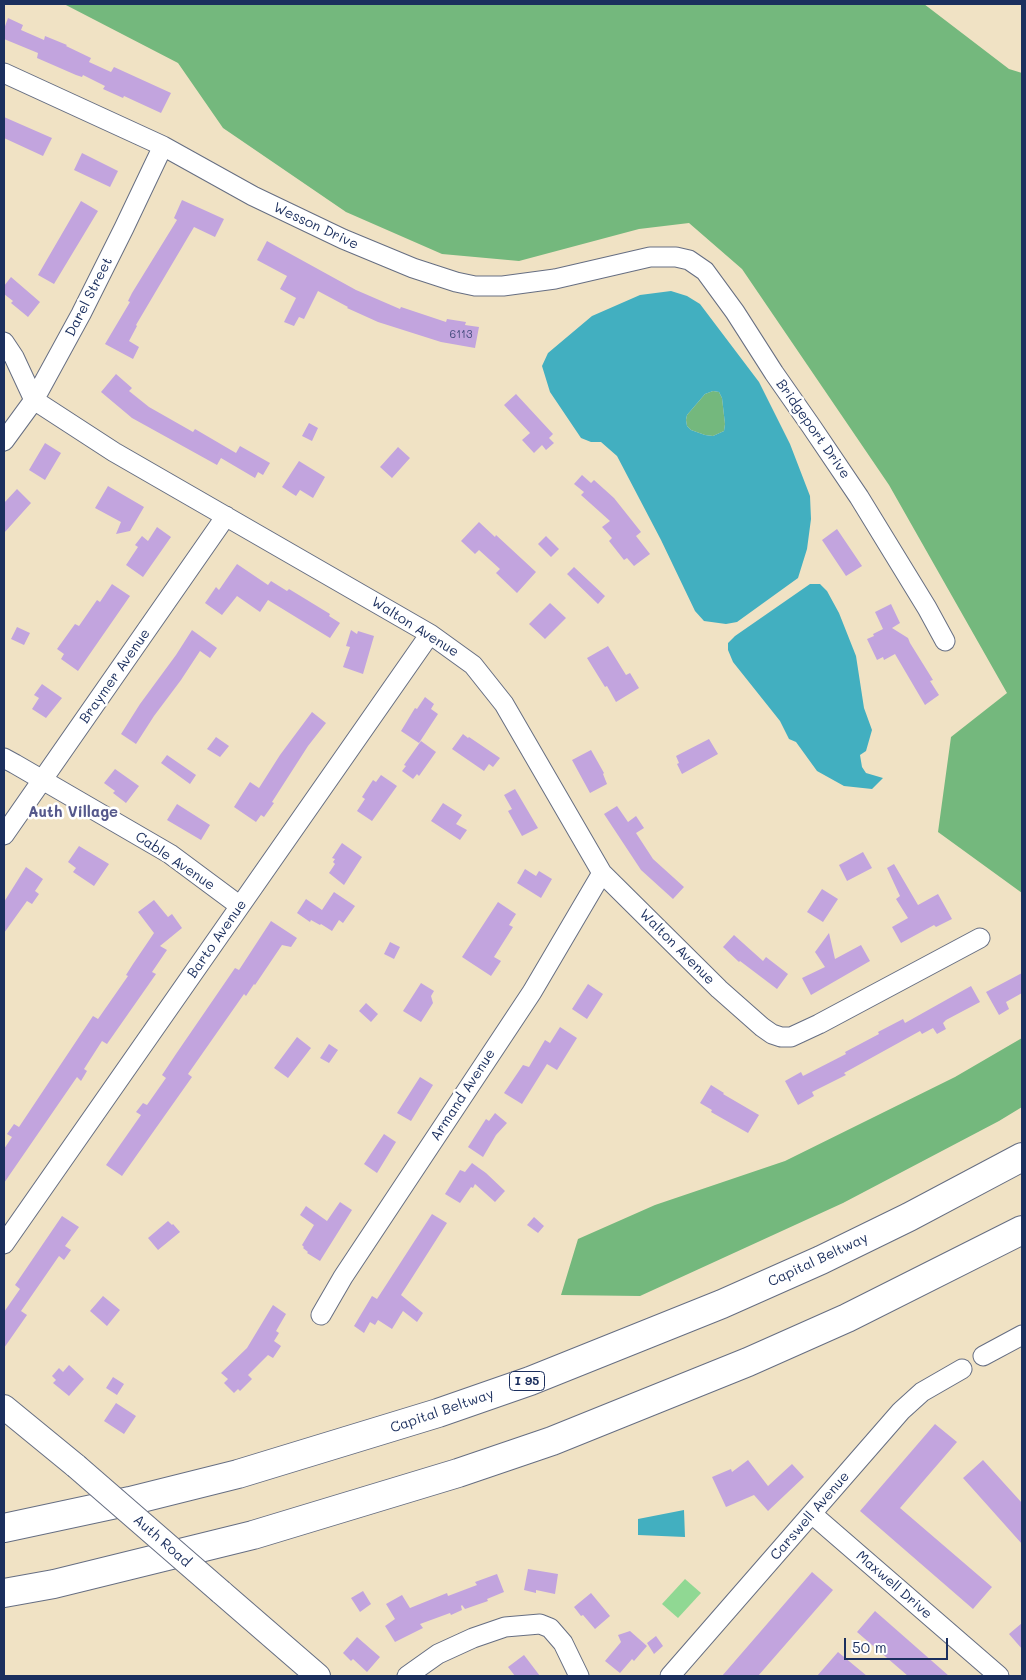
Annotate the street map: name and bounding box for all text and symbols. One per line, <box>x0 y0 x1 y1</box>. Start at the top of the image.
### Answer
street label: Wesson Drive <box>271 199 361 253</box>
street label: Darel Street <box>62 255 116 339</box>
house number: 6113 <box>450 328 472 342</box>
street label: Bridgeport Drive <box>772 376 854 482</box>
street label: Walton Avenue <box>368 593 462 661</box>
street label: Braymer Avenue <box>76 626 154 726</box>
district label: Auth Village <box>28 803 118 821</box>
street label: Cable Avenue <box>132 828 218 894</box>
street label: Barto Avenue <box>184 897 250 981</box>
street label: Walton Avenue <box>636 906 718 988</box>
street label: Armand Avenue <box>427 1046 499 1144</box>
street label: Capital Beltway <box>765 1229 871 1291</box>
road number: I 95 <box>510 1372 544 1390</box>
street label: Capital Beltway <box>388 1385 496 1437</box>
street label: Carswell Avenue <box>767 1468 853 1564</box>
street label: Auth Road <box>130 1511 194 1571</box>
street label: Maxwell Drive <box>853 1547 935 1623</box>
scale bar <box>846 1628 950 1660</box>
text: 50 m <box>852 1637 887 1657</box>

